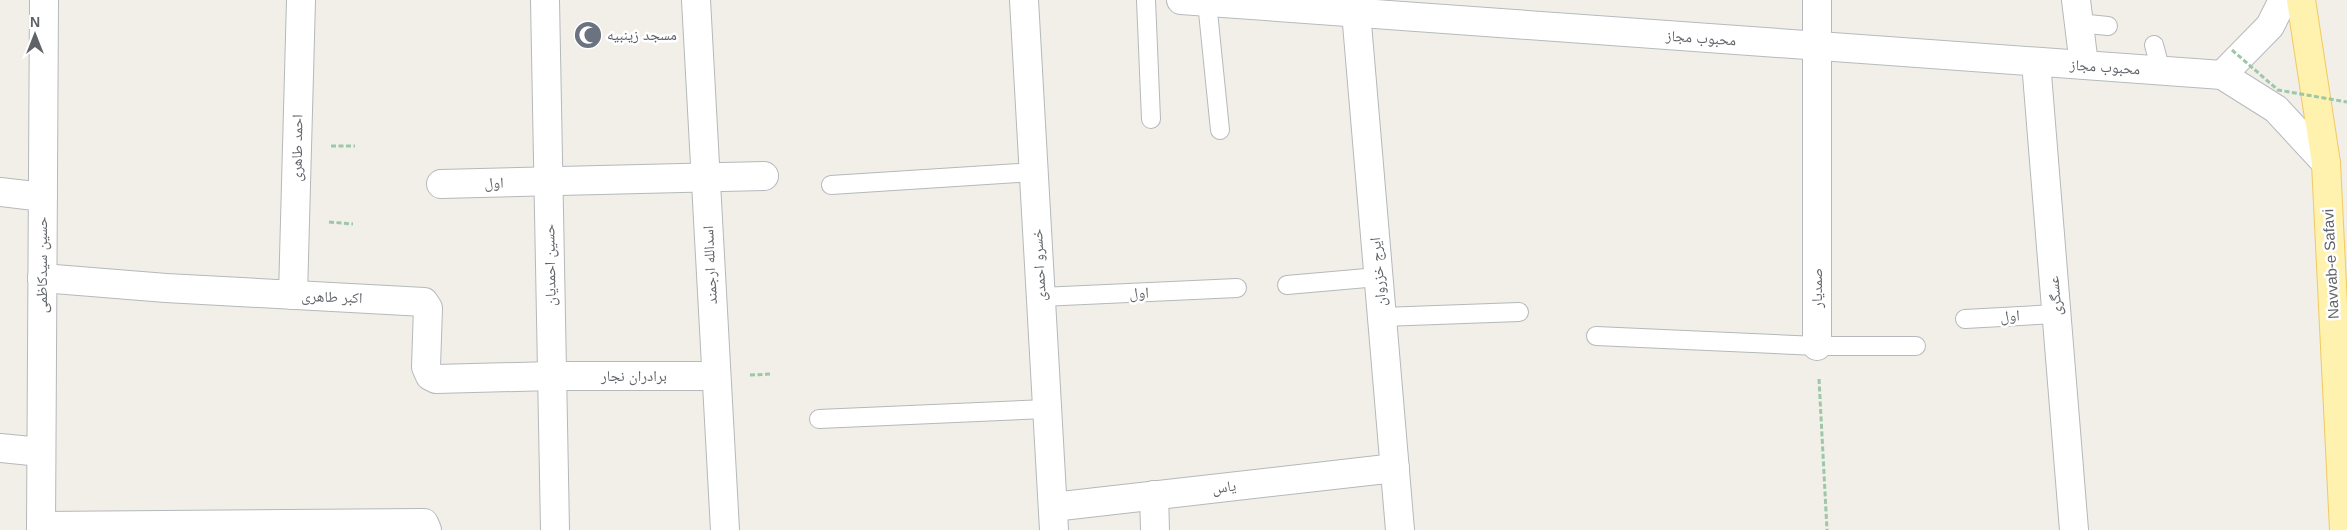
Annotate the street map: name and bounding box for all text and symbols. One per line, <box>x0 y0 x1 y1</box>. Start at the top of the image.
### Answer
north arrow <box>10 10 60 60</box>
text: N <box>30 14 40 30</box>
mosque icon: مسجد زینبیه <box>573 20 603 50</box>
place label: مسجد زینبیه <box>607 26 677 44</box>
street label: محبوب مجاز <box>1664 26 1737 49</box>
street label: محبوب مجاز <box>2068 55 2141 78</box>
street label: احمد طاهری <box>287 114 308 182</box>
street label: اول <box>484 174 504 193</box>
street label: Navvab-e Safavi <box>2319 209 2342 319</box>
street label: حسین سیدکاظمی <box>33 216 52 313</box>
street label: حسین احمدیان <box>540 223 561 306</box>
street label: اسدالله ارجمند <box>699 225 721 305</box>
street label: خسرو احمدی <box>1028 228 1051 302</box>
street label: ایرج خزروان <box>1366 237 1391 307</box>
street label: صمدیار <box>1808 268 1826 309</box>
street label: عسگری <box>2044 275 2067 317</box>
street label: اول <box>1129 284 1149 303</box>
street label: اکبر طاهری <box>301 287 363 308</box>
street label: اول <box>2000 306 2020 327</box>
street label: برادران نجار <box>600 367 667 386</box>
street label: یاس <box>1211 477 1238 498</box>

